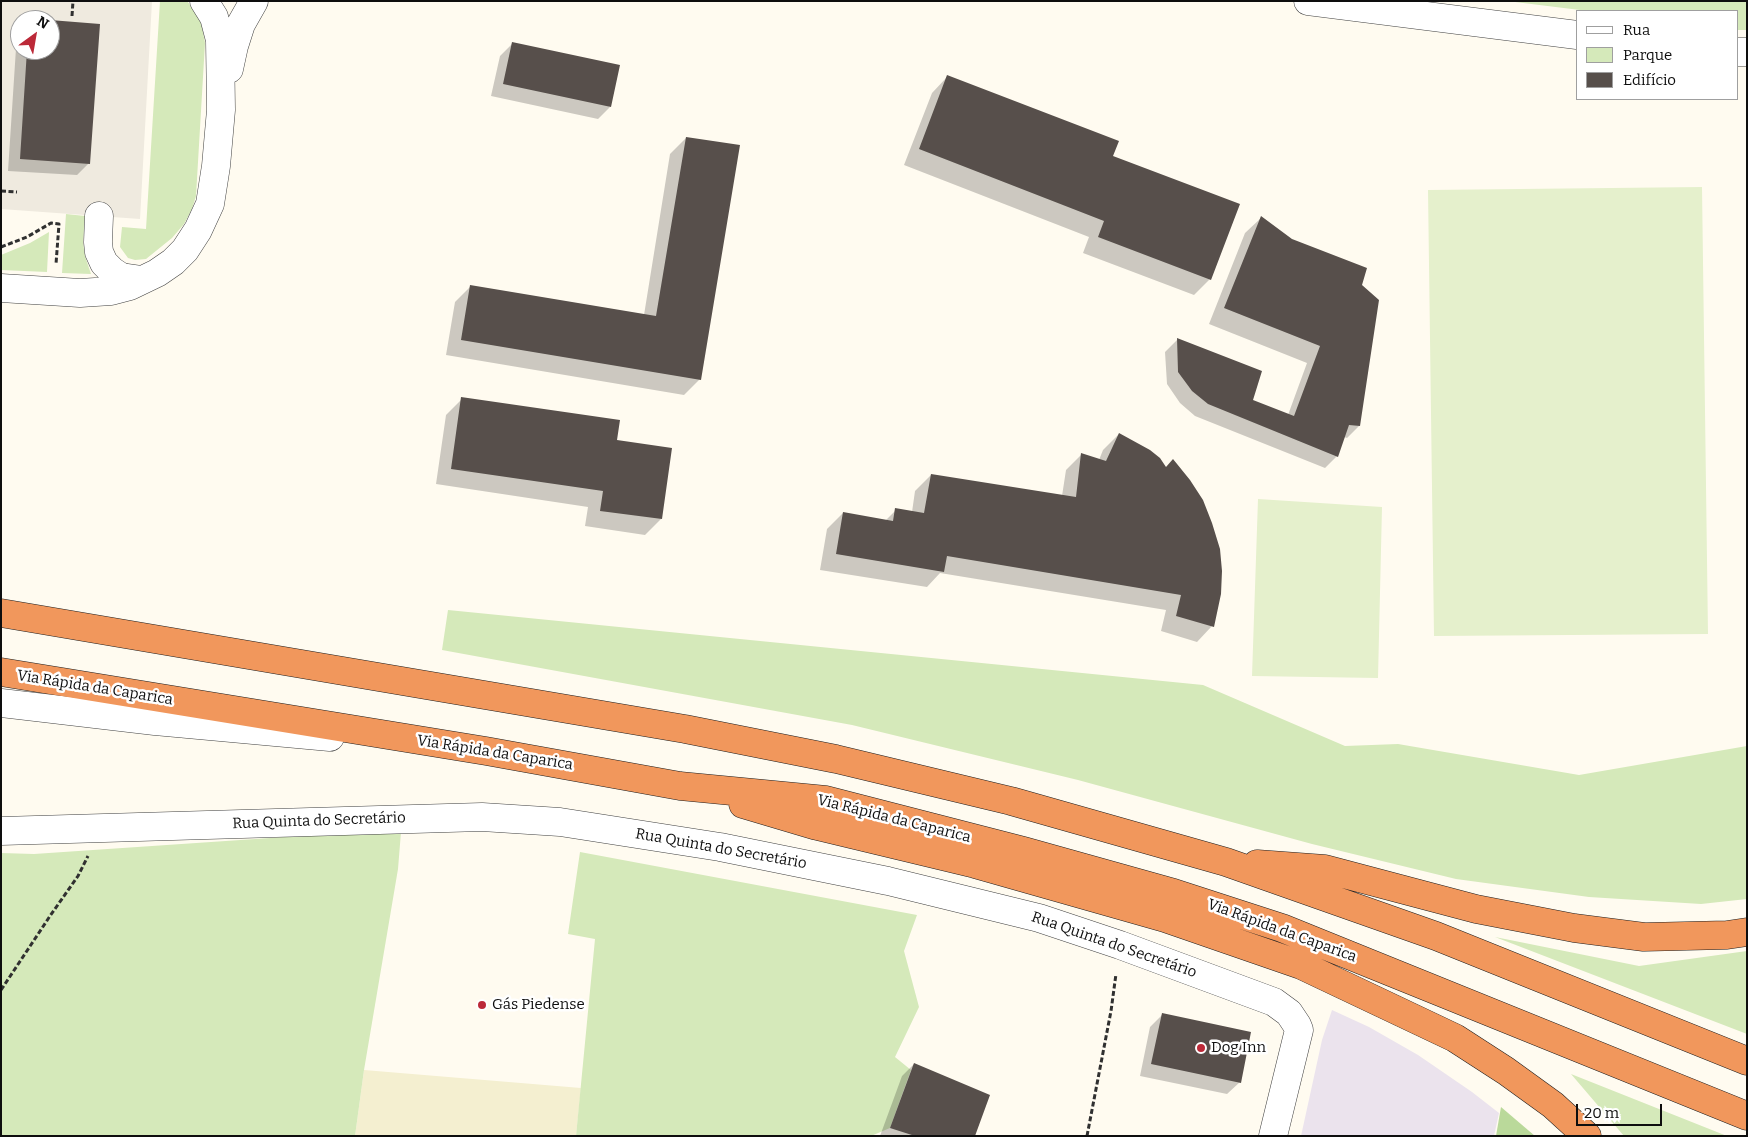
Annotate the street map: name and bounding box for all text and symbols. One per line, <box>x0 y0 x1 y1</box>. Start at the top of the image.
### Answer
north arrow <box>10 10 60 60</box>
legend <box>1576 10 1738 100</box>
text: N <box>34 13 52 33</box>
text: Rua <box>1623 21 1650 39</box>
text: Parque <box>1623 46 1672 64</box>
text: Edifício <box>1623 71 1676 89</box>
street label: Via Rápida da Caparica <box>16 667 174 709</box>
street label: Via Rápida da Caparica <box>416 732 574 774</box>
street label: Via Rápida da Caparica <box>815 791 973 847</box>
street label: Rua Quinta do Secretário <box>232 809 406 833</box>
street label: Rua Quinta do Secretário <box>634 825 808 873</box>
street label: Via Rápida da Caparica <box>1205 896 1359 966</box>
street label: Rua Quinta do Secretário <box>1029 908 1199 982</box>
place label: Gás Piedense <box>492 996 585 1014</box>
marker: Gás Piedense <box>476 999 488 1011</box>
place label: Dog Inn <box>1211 1039 1266 1057</box>
marker: Dog Inn <box>1195 1042 1207 1054</box>
scale bar <box>1578 1094 1664 1126</box>
text: 20 m <box>1584 1104 1619 1122</box>

